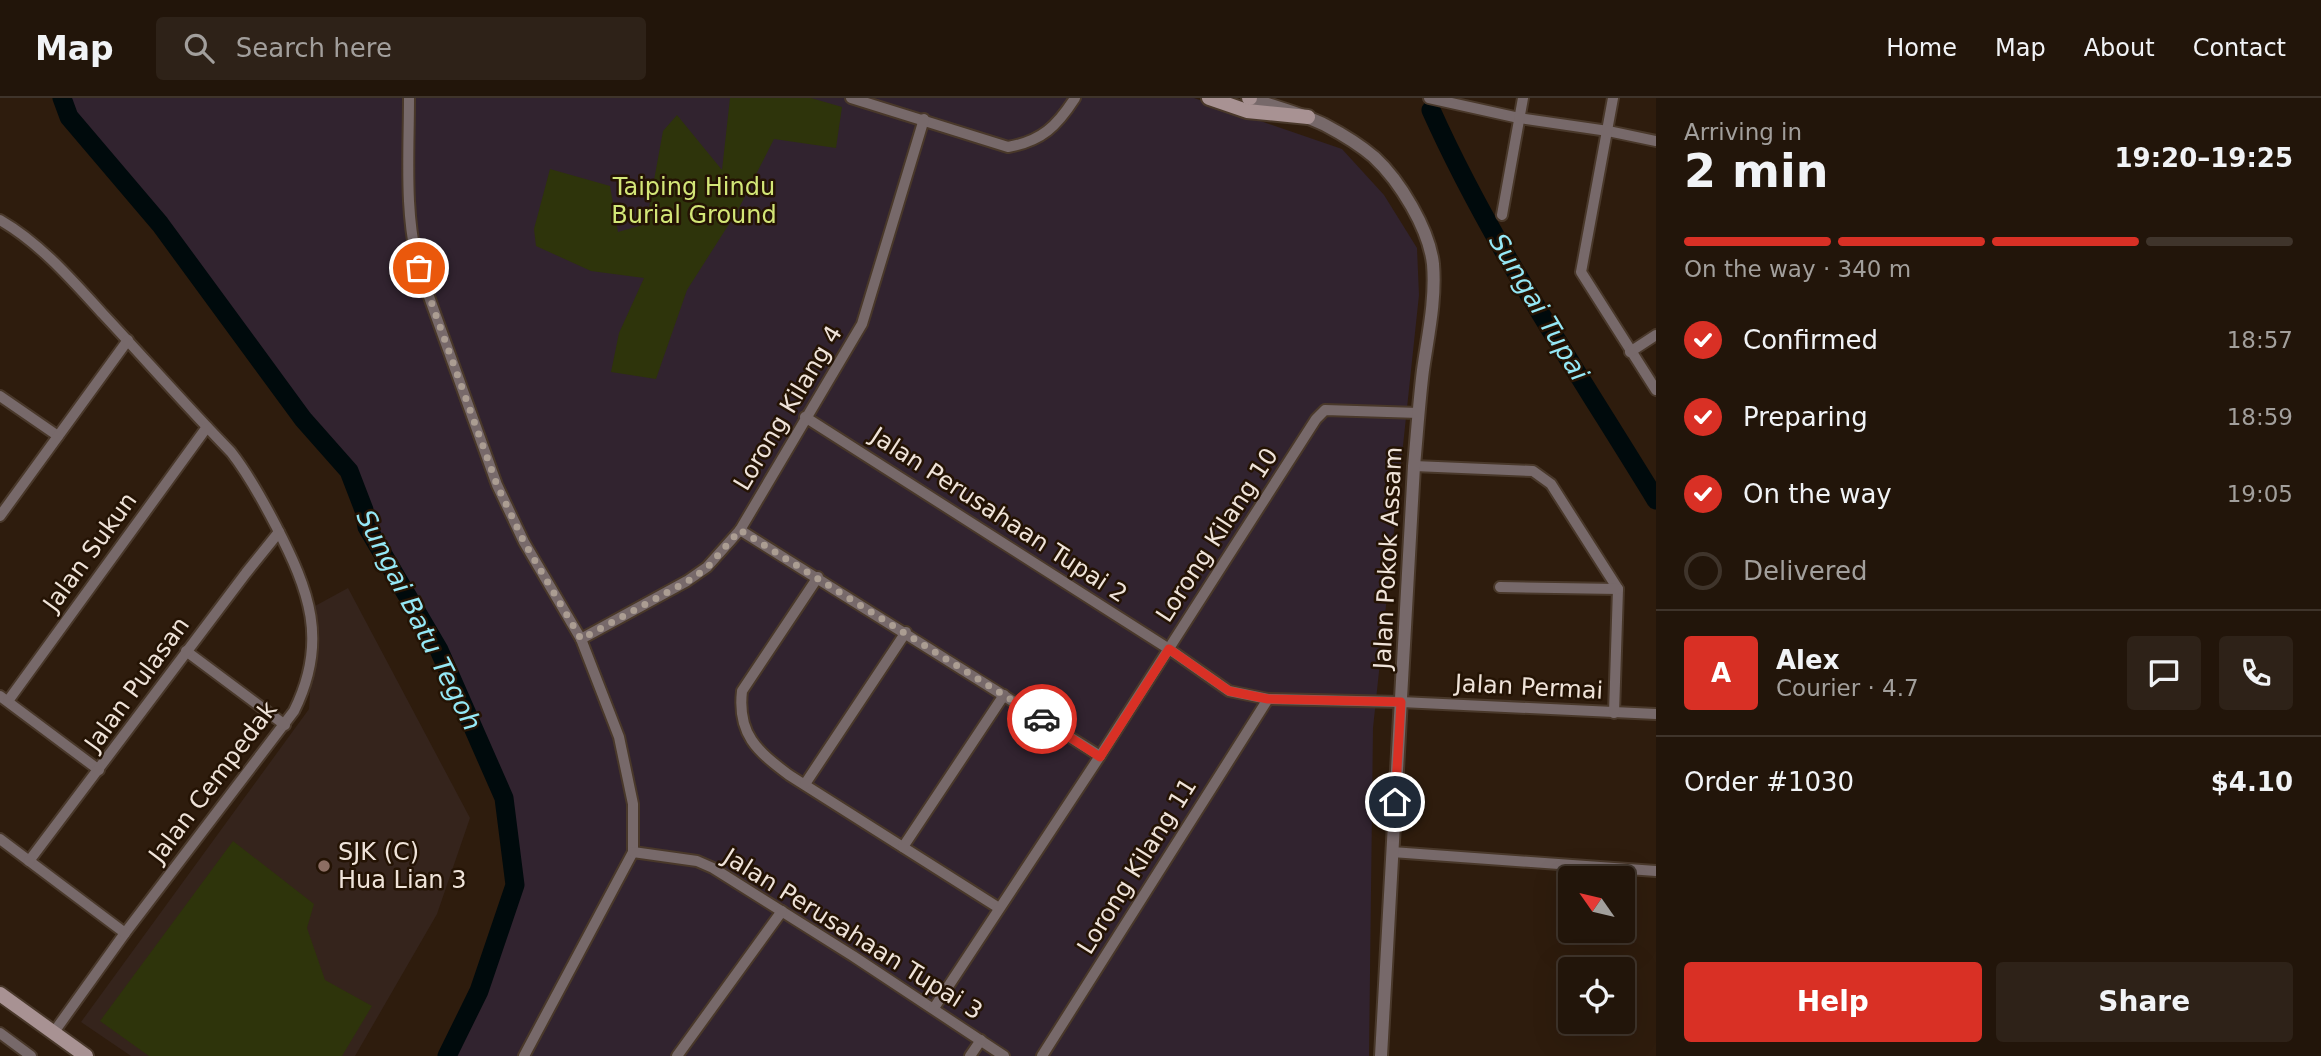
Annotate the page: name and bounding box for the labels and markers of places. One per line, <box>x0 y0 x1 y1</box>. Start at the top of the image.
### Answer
pin <box>389 238 449 298</box>
pin <box>1365 772 1425 832</box>
place label: SJK (C) Hua Lian 3 <box>338 838 466 894</box>
marker: SJK (C) Hua Lian 3 <box>316 858 332 874</box>

